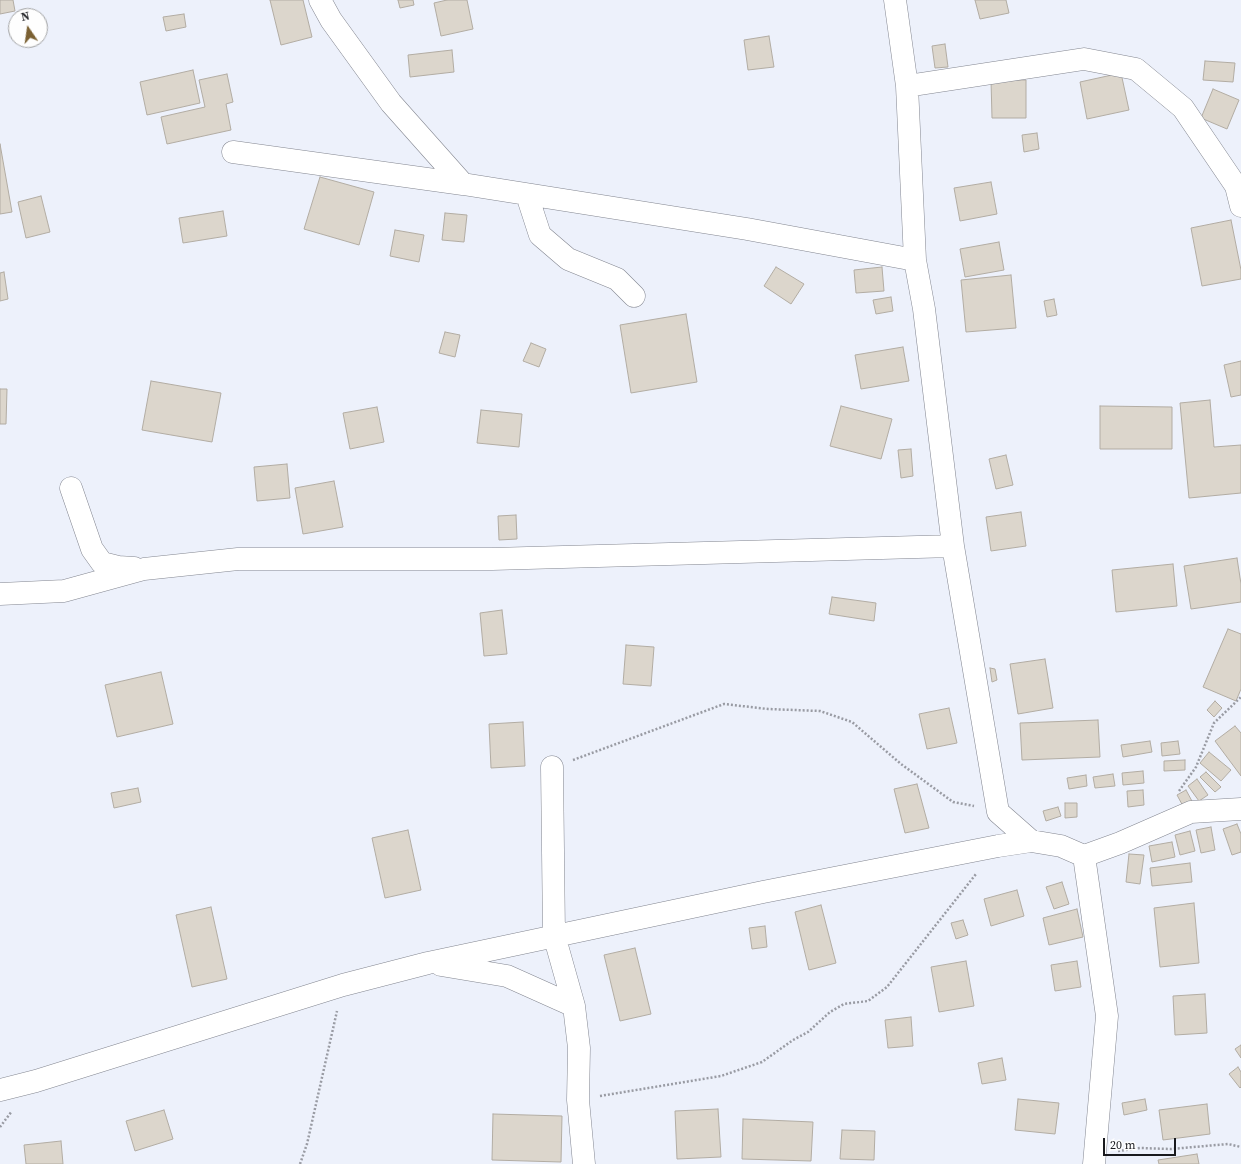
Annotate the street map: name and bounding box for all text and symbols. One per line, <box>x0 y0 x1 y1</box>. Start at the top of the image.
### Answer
north arrow <box>8 8 48 48</box>
text: N <box>20 9 31 25</box>
scale bar <box>1105 1130 1178 1156</box>
text: 20 m <box>1110 1137 1136 1153</box>

